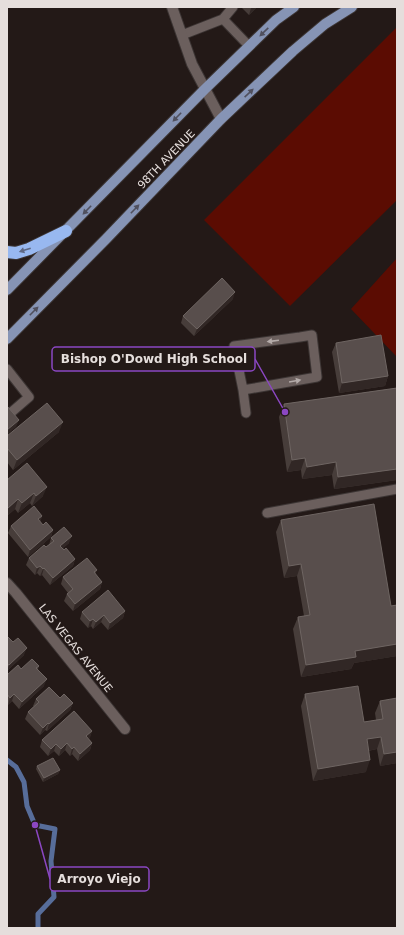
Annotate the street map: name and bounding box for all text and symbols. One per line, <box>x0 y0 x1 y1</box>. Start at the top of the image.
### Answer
one-way arrow <box>259 27 269 37</box>
one-way arrow <box>244 88 254 97</box>
one-way arrow <box>172 112 182 122</box>
street label: 98TH AVENUE <box>135 127 198 192</box>
one-way arrow <box>130 204 140 214</box>
one-way arrow <box>82 205 92 215</box>
one-way arrow <box>18 248 30 254</box>
one-way arrow <box>29 306 39 316</box>
one-way arrow <box>267 337 279 344</box>
callout: Bishop O'Dowd High School <box>52 347 255 371</box>
text: Bishop O'Dowd High School <box>61 352 247 366</box>
one-way arrow <box>289 377 301 383</box>
street label: LAS VEGAS AVENUE <box>36 602 115 695</box>
callout: Arroyo Viejo <box>50 867 149 891</box>
text: Arroyo Viejo <box>57 872 141 886</box>

